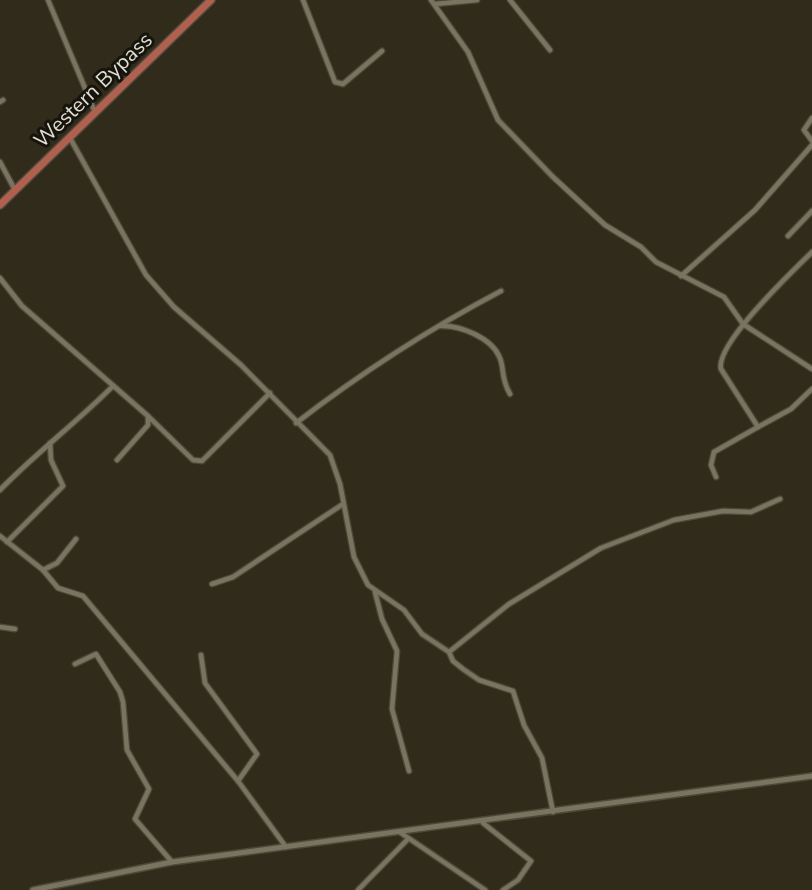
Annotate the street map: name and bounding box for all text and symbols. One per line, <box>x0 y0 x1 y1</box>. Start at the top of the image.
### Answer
street label: Western Bypass <box>28 26 158 154</box>

